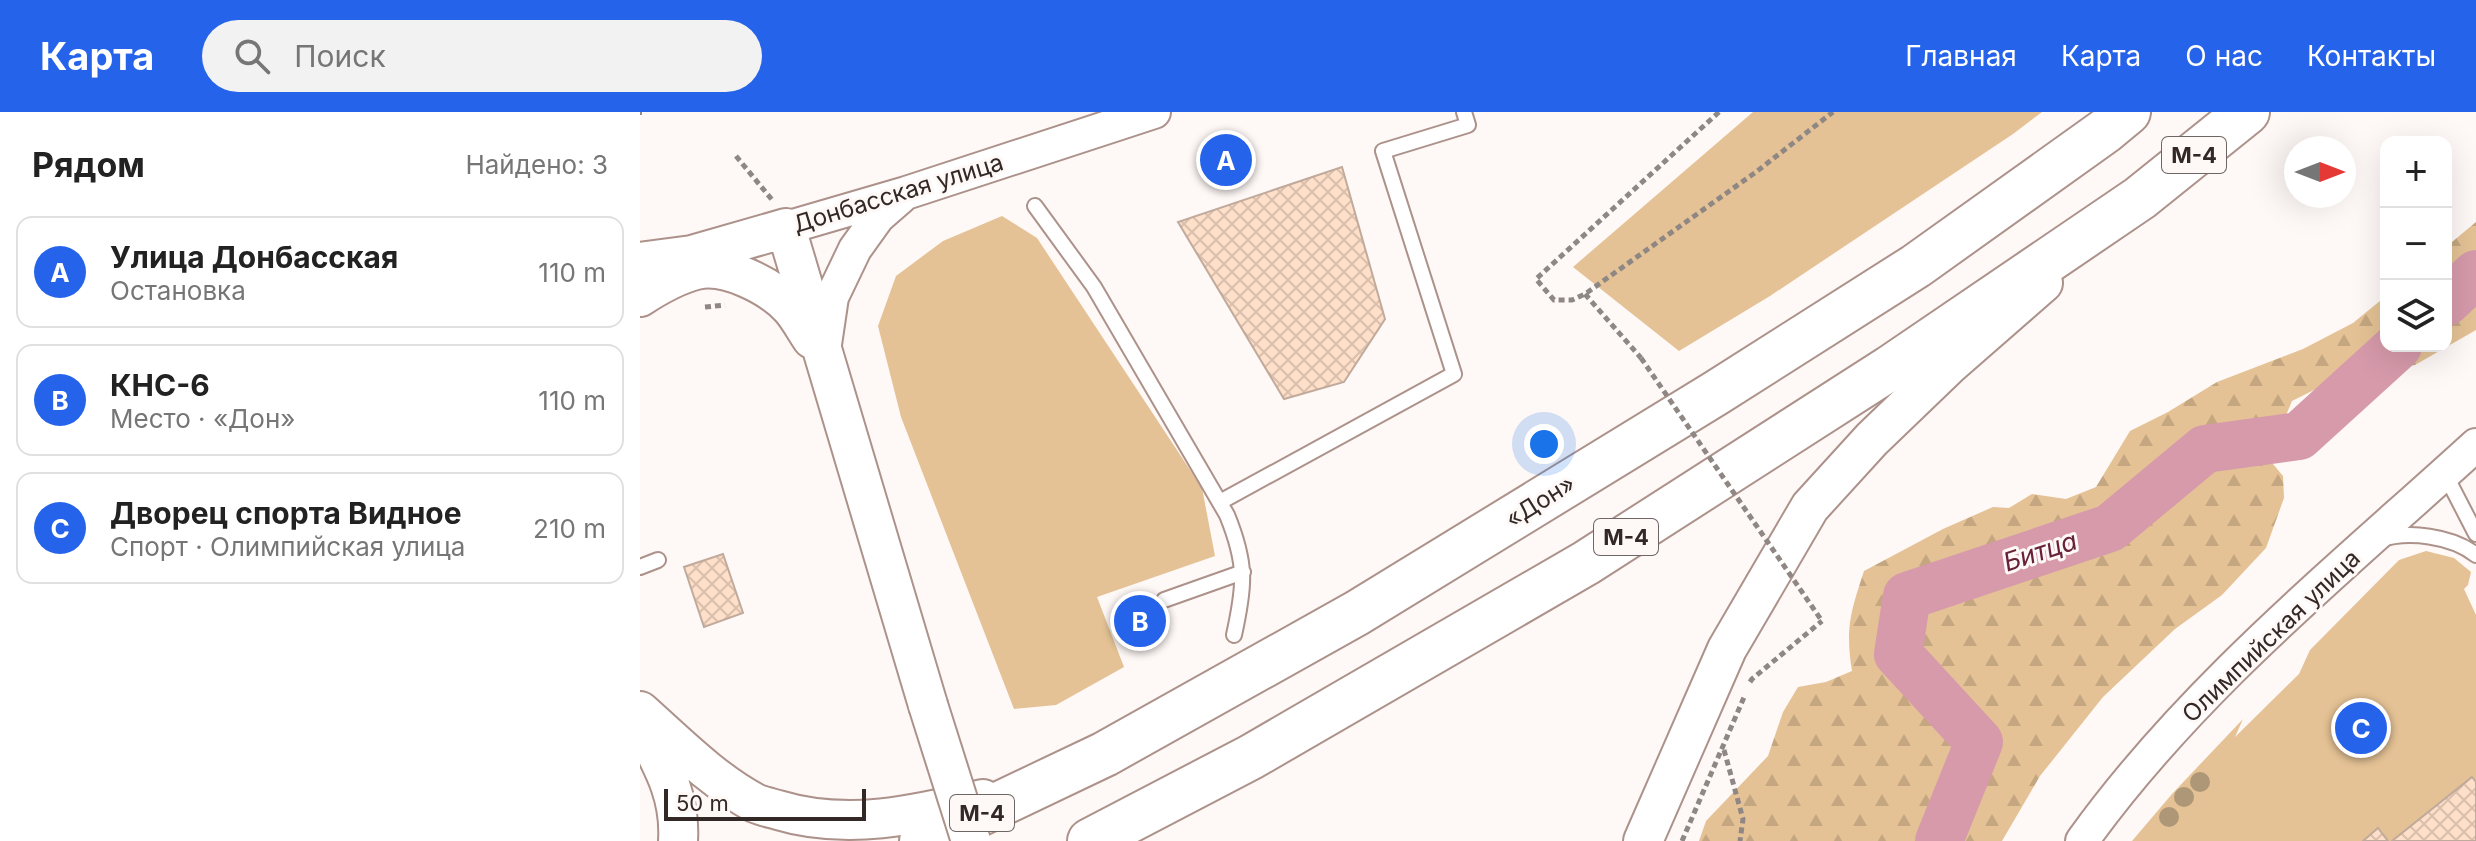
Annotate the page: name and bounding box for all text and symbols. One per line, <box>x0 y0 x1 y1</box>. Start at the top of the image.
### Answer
search box <box>202 20 762 92</box>
text: Карта <box>40 33 154 79</box>
icon: search <box>230 34 274 78</box>
text: Поиск <box>294 38 386 74</box>
text: Главная <box>1905 39 2017 73</box>
text: Карта <box>2061 39 2141 73</box>
text: О нас <box>2185 39 2263 73</box>
text: Контакты <box>2307 39 2436 73</box>
pin: A <box>1200 130 1252 190</box>
north arrow <box>2284 136 2356 208</box>
map controls <box>2380 136 2452 352</box>
button: + <box>2380 136 2452 208</box>
road number: М-4 <box>2162 137 2226 173</box>
text: Рядом <box>32 144 145 185</box>
street label: Донбасская улица <box>789 147 1007 239</box>
text: Найдено: 3 <box>465 149 608 180</box>
button: − <box>2380 208 2452 280</box>
text: Улица Донбасская <box>110 239 398 275</box>
text: A <box>50 257 70 288</box>
text: 110 m <box>538 257 606 288</box>
text: Остановка <box>110 275 246 306</box>
button: layers <box>2380 280 2452 352</box>
text: КНС-6 <box>110 367 210 403</box>
text: B <box>51 385 69 416</box>
text: 110 m <box>538 385 606 416</box>
text: Место · «Дон» <box>110 403 295 434</box>
your location <box>1524 424 1564 464</box>
street label: «Дон» <box>1500 469 1580 533</box>
text: Дворец спорта Видное <box>110 495 462 531</box>
text: C <box>50 513 70 544</box>
text: 210 m <box>533 513 606 544</box>
road number: М-4 <box>1594 519 1658 555</box>
water label: Битца <box>1999 525 2081 577</box>
text: Спорт · Олимпийская улица <box>110 531 465 562</box>
street label: Олимпийская улица <box>2176 544 2366 728</box>
pin: B <box>1114 591 1166 651</box>
pin: C <box>2335 698 2387 758</box>
scale bar <box>664 785 866 821</box>
text: 50 m <box>676 790 729 816</box>
road number: М-4 <box>950 795 1014 831</box>

